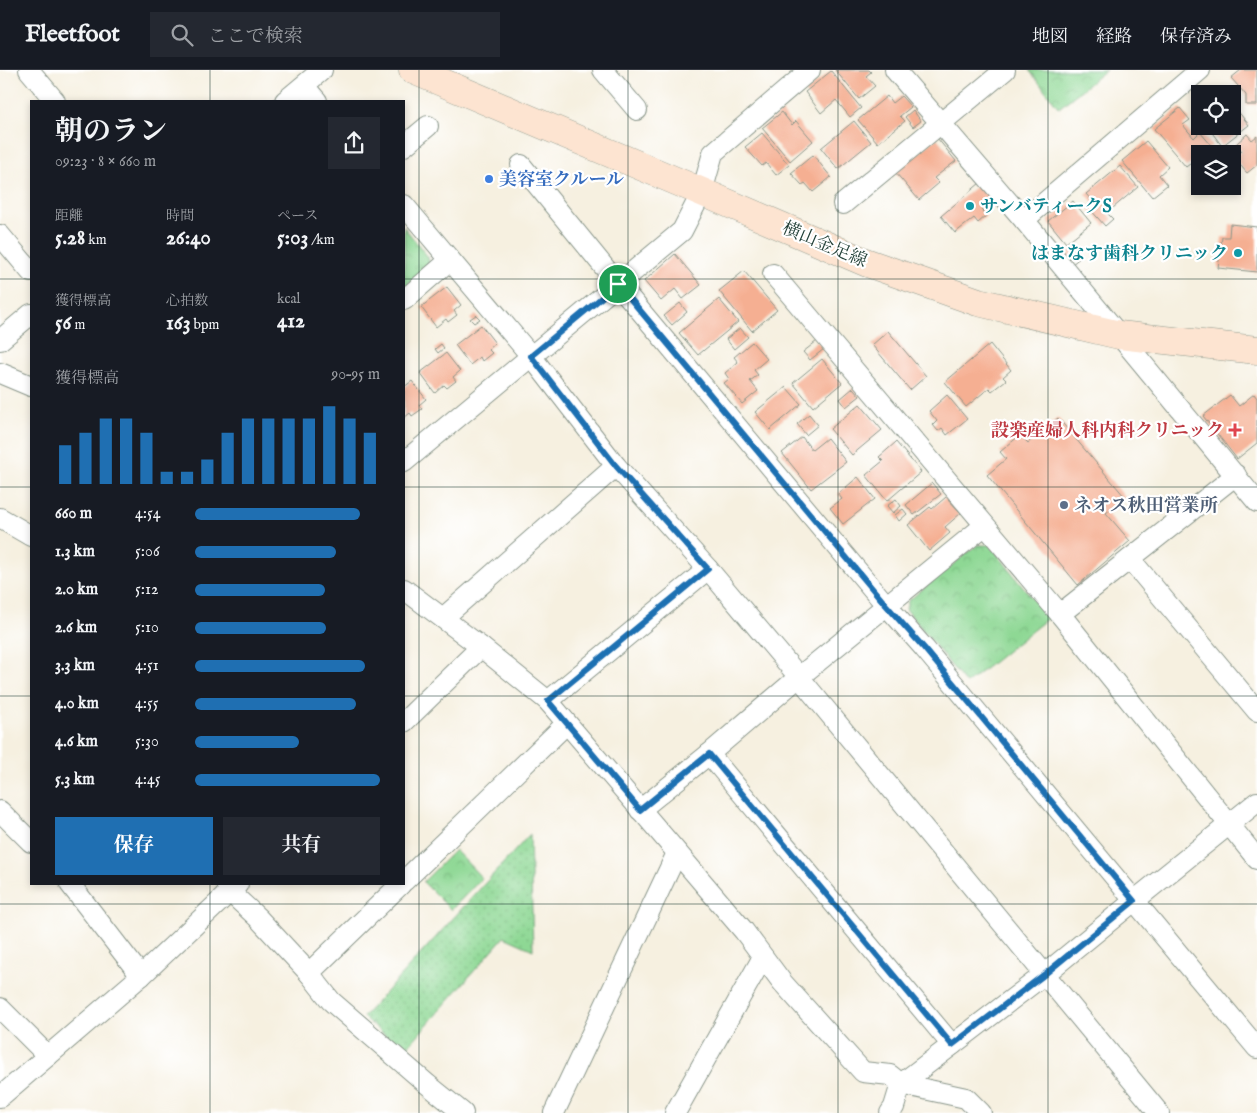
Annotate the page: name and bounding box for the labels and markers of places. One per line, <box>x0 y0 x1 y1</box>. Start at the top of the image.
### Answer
place label: 美容室クルール <box>499 169 624 192</box>
marker: 美容室クルール <box>483 173 495 185</box>
place label: サンバティークS <box>980 196 1112 219</box>
marker: サンバティークS <box>964 200 976 212</box>
place label: はまなす歯科クリニック <box>1031 243 1228 266</box>
marker: はまなす歯科クリニック <box>1232 247 1244 259</box>
pin <box>597 263 639 305</box>
place label: 設楽産婦人科内科クリニック <box>991 420 1224 443</box>
marker: 設楽産婦人科内科クリニック <box>1228 423 1242 437</box>
place label: ネオス秋田営業所 <box>1074 495 1218 518</box>
marker: ネオス秋田営業所 <box>1058 499 1070 511</box>

